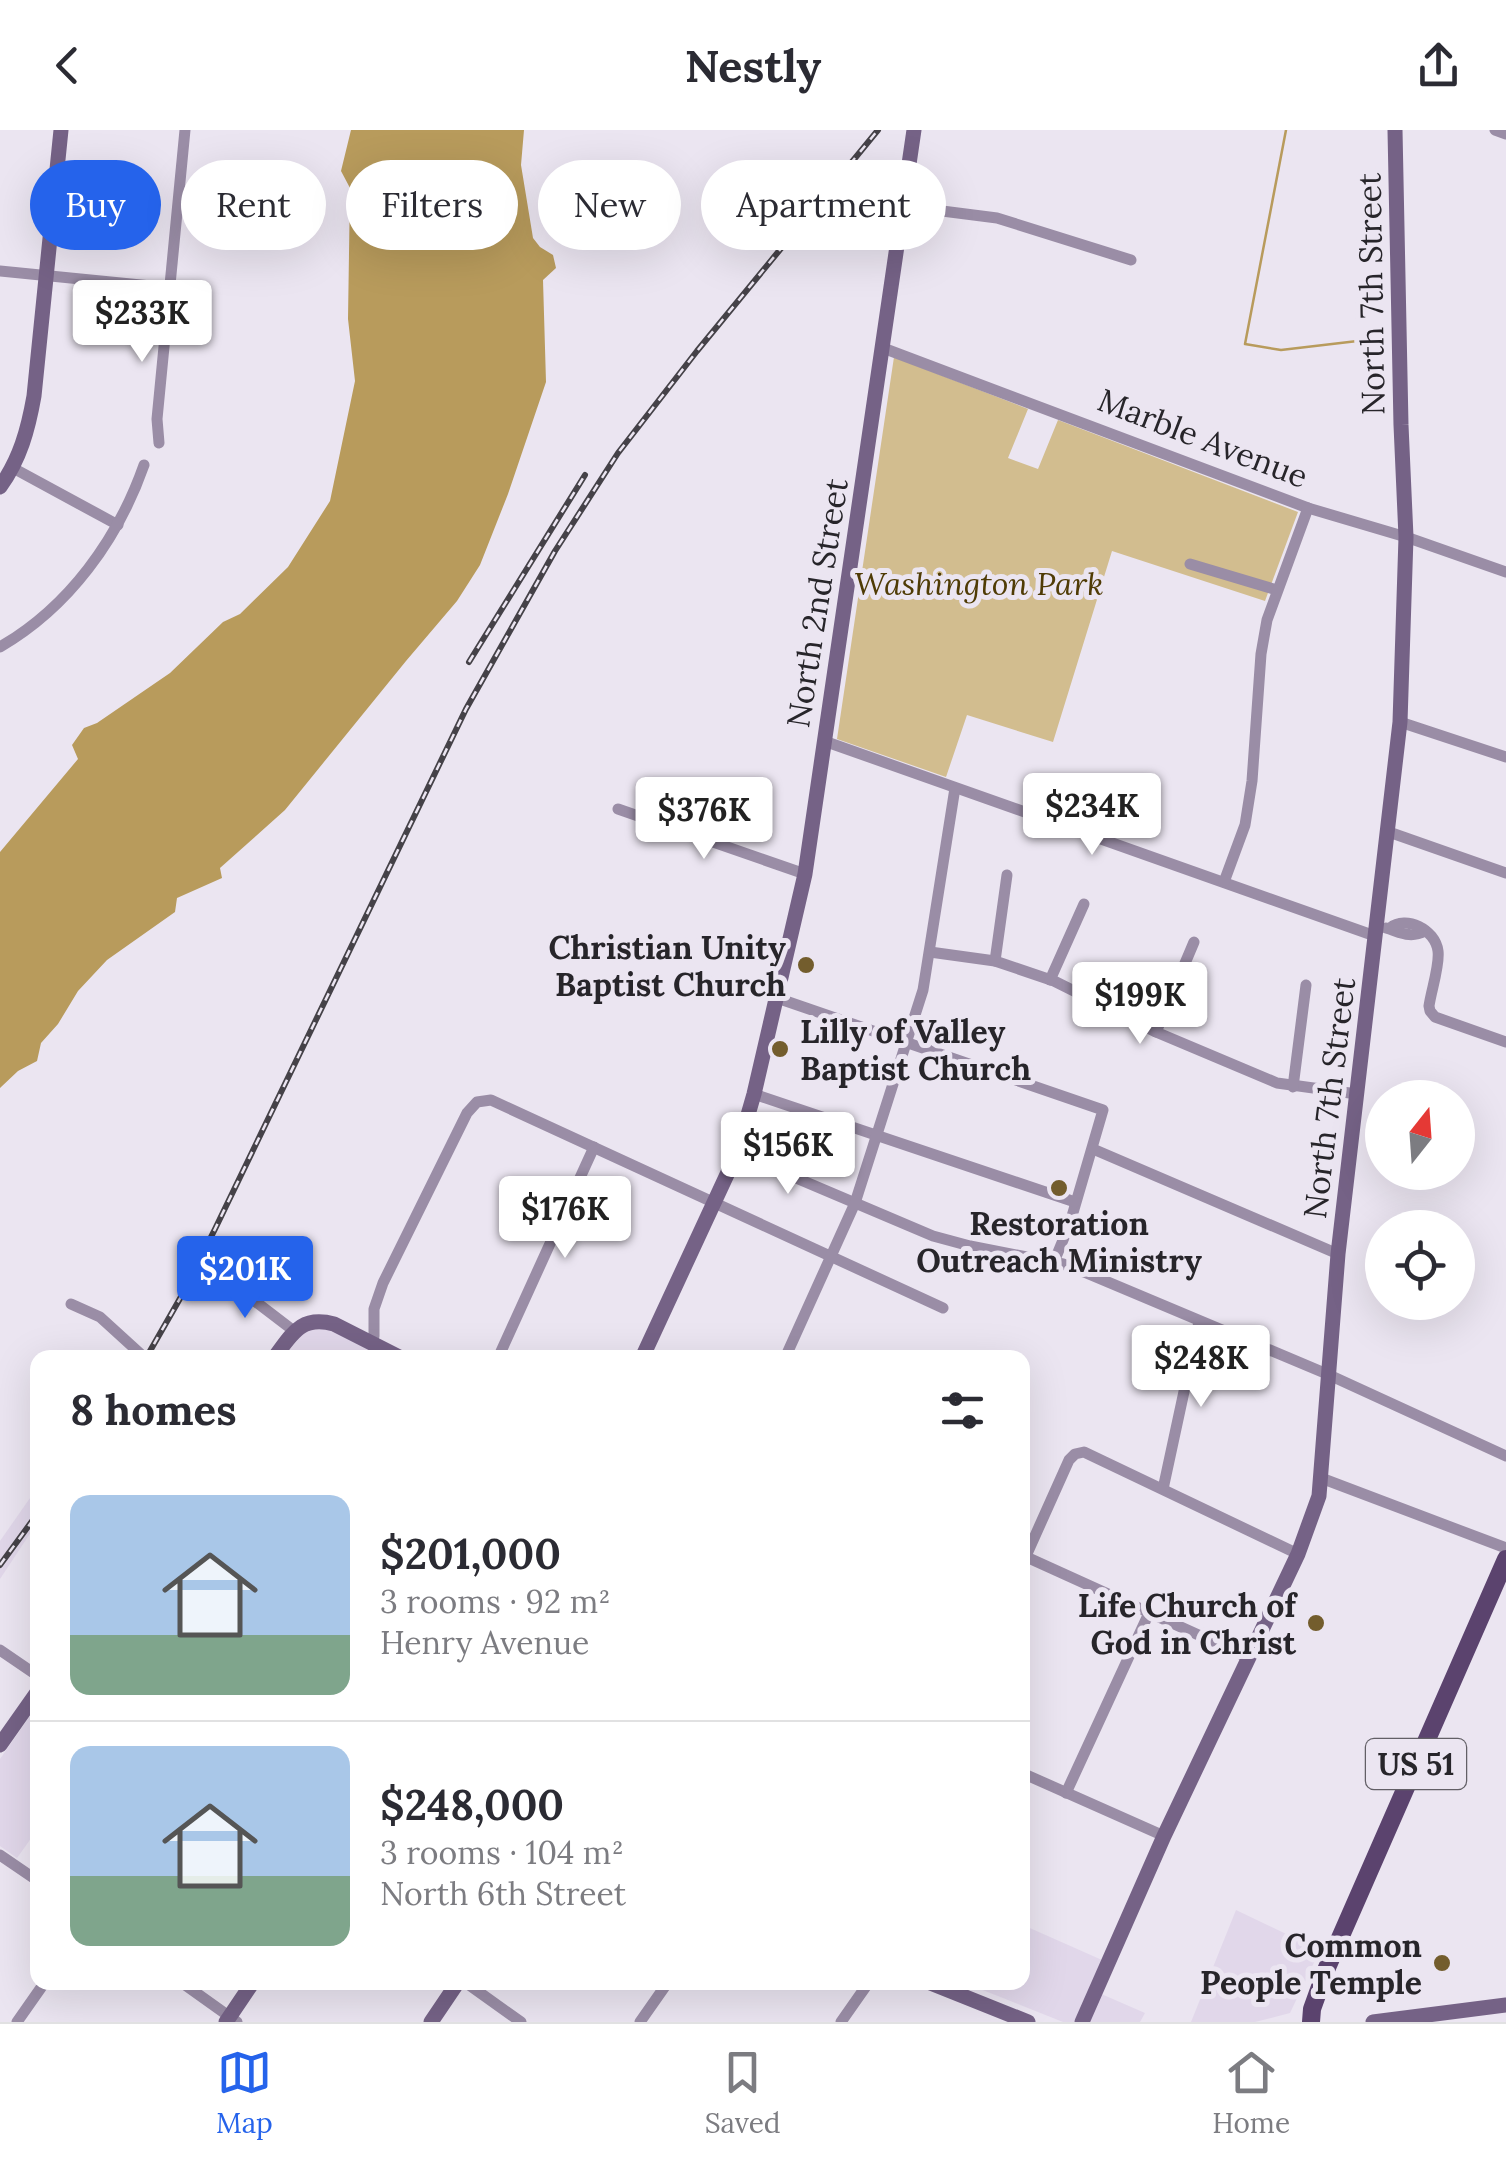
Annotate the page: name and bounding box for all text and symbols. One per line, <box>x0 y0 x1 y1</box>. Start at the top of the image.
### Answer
text: Nestly <box>685 37 821 94</box>
icon: back <box>40 38 95 93</box>
icon: share <box>1411 38 1466 93</box>
chip: Buy <box>30 160 161 250</box>
chip: Rent <box>181 160 326 250</box>
chip: Filters <box>346 160 518 250</box>
chip: New <box>538 160 681 250</box>
chip: Apartment <box>701 160 946 250</box>
street label: North 7th Street <box>1348 172 1394 415</box>
pin: $233K <box>72 280 212 365</box>
text: $233K <box>95 292 189 333</box>
street label: Marble Avenue <box>1092 379 1314 497</box>
street label: North 2nd Street <box>777 475 857 731</box>
park label: Washington Park <box>854 563 1104 604</box>
pin: $234K <box>1022 773 1162 858</box>
pin: $376K <box>634 777 774 862</box>
text: $234K <box>1045 785 1139 826</box>
text: $376K <box>658 789 750 830</box>
place label: Christian Unity Baptist Church <box>548 927 786 1005</box>
marker: Christian Unity Baptist Church <box>795 954 817 976</box>
pin: $199K <box>1070 962 1210 1047</box>
text: $199K <box>1094 974 1186 1015</box>
street label: North 7th Street <box>1294 975 1364 1221</box>
place label: Lilly of Valley Baptist Church <box>800 1011 1031 1089</box>
marker: Lilly of Valley Baptist Church <box>769 1038 791 1060</box>
north arrow <box>1365 1080 1475 1190</box>
map controls <box>1365 1080 1475 1320</box>
pin: $156K <box>718 1112 858 1197</box>
text: $156K <box>743 1124 833 1165</box>
pin: $176K <box>495 1176 635 1261</box>
marker: Restoration Outreach Ministry <box>1048 1177 1070 1199</box>
text: $176K <box>521 1188 609 1229</box>
place label: Restoration Outreach Ministry <box>916 1203 1202 1281</box>
button: locate <box>1365 1210 1475 1320</box>
pin: $201K <box>175 1236 315 1321</box>
text: $201K <box>199 1248 291 1289</box>
pin: $248K <box>1131 1325 1271 1410</box>
text: $248K <box>1154 1337 1248 1378</box>
text: 8 homes <box>70 1383 237 1437</box>
icon: filters <box>935 1383 990 1438</box>
text: $201,000 <box>380 1527 561 1581</box>
icon: home <box>150 1535 270 1655</box>
text: 3 rooms · 92 m² <box>380 1581 611 1622</box>
place label: Life Church of God in Christ <box>1078 1585 1298 1663</box>
marker: Life Church of God in Christ <box>1305 1612 1327 1634</box>
text: Henry Avenue <box>380 1622 589 1663</box>
road number: US 51 <box>1366 1739 1466 1789</box>
text: $248,000 <box>380 1778 564 1832</box>
icon: home <box>150 1786 270 1906</box>
text: 3 rooms · 104 m² <box>380 1832 624 1873</box>
text: North 6th Street <box>380 1873 626 1914</box>
place label: Common People Temple <box>1200 1925 1422 2003</box>
marker: Common People Temple <box>1431 1952 1453 1974</box>
tab: Map <box>216 2045 273 2141</box>
tab: Saved <box>705 2045 780 2141</box>
tab: Home <box>1212 2045 1290 2141</box>

